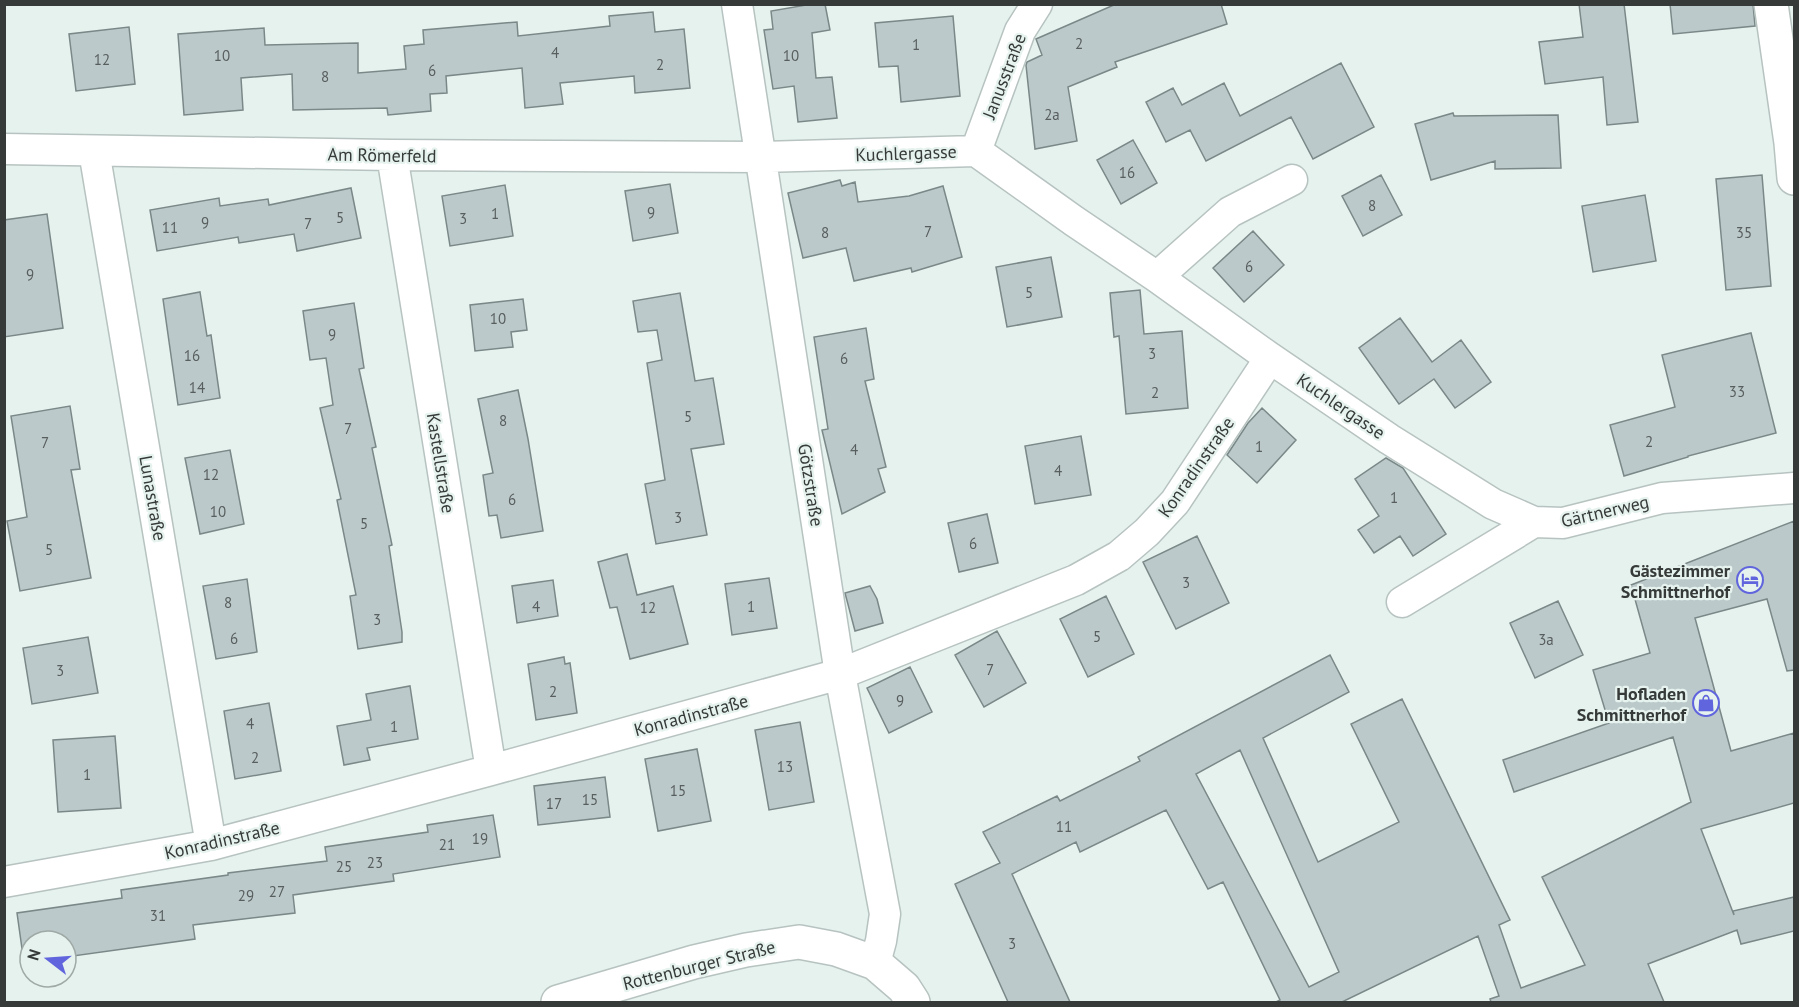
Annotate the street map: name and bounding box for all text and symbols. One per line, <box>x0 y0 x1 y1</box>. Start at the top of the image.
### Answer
street label: Janusstraße <box>977 30 1031 123</box>
house number: 2 <box>1075 34 1083 53</box>
house number: 1 <box>912 35 920 54</box>
house number: 4 <box>551 43 559 62</box>
house number: 10 <box>214 46 230 65</box>
house number: 10 <box>783 46 799 65</box>
house number: 12 <box>94 50 110 69</box>
house number: 2 <box>656 55 664 74</box>
house number: 6 <box>428 61 436 80</box>
house number: 8 <box>321 67 329 86</box>
house number: 2a <box>1044 105 1060 124</box>
street label: Kuchlergasse <box>855 140 957 166</box>
street label: Am Römerfeld <box>327 143 437 167</box>
house number: 16 <box>1119 163 1135 182</box>
house number: 8 <box>1368 196 1376 215</box>
house number: 9 <box>647 203 655 222</box>
house number: 1 <box>491 204 499 223</box>
house number: 5 <box>336 208 344 227</box>
house number: 3 <box>459 209 467 228</box>
house number: 9 <box>201 213 209 232</box>
house number: 7 <box>304 214 312 233</box>
house number: 11 <box>162 218 178 237</box>
house number: 7 <box>924 222 932 241</box>
house number: 8 <box>821 223 829 242</box>
house number: 35 <box>1736 223 1752 242</box>
house number: 6 <box>1245 257 1253 276</box>
house number: 9 <box>26 265 34 284</box>
house number: 5 <box>1025 283 1033 302</box>
house number: 10 <box>490 309 506 328</box>
house number: 9 <box>328 325 336 344</box>
house number: 3 <box>1148 344 1156 363</box>
house number: 16 <box>184 346 200 365</box>
house number: 6 <box>840 349 848 368</box>
street label: Kuchlergasse <box>1292 368 1390 444</box>
house number: 14 <box>189 378 205 397</box>
house number: 33 <box>1729 382 1745 401</box>
house number: 2 <box>1151 383 1159 402</box>
house number: 5 <box>684 407 692 426</box>
street label: Kastellstraße <box>422 411 460 515</box>
house number: 8 <box>499 411 507 430</box>
street label: Konradinstraße <box>1153 412 1239 522</box>
house number: 7 <box>344 419 352 438</box>
house number: 2 <box>1645 432 1653 451</box>
house number: 7 <box>41 433 49 452</box>
house number: 1 <box>1255 437 1263 456</box>
house number: 4 <box>850 440 858 459</box>
street label: Götzstraße <box>793 442 829 528</box>
street label: Lunastraße <box>134 454 172 542</box>
house number: 4 <box>1054 461 1062 480</box>
house number: 12 <box>203 465 219 484</box>
house number: 1 <box>1390 488 1398 507</box>
house number: 6 <box>508 490 516 509</box>
street label: Gärtnerweg <box>1559 490 1651 532</box>
house number: 10 <box>210 502 226 521</box>
house number: 3 <box>674 508 682 527</box>
house number: 5 <box>360 514 368 533</box>
house number: 6 <box>969 534 977 553</box>
house number: 5 <box>45 540 53 559</box>
place label: Gästezimmer Schmittnerhof <box>1621 559 1731 603</box>
hotel icon: Gästezimmer Schmittnerhof <box>1735 565 1765 595</box>
house number: 3 <box>1182 573 1190 592</box>
house number: 8 <box>224 593 232 612</box>
house number: 4 <box>532 597 540 616</box>
house number: 1 <box>747 597 755 616</box>
house number: 12 <box>640 598 656 617</box>
house number: 3 <box>373 610 381 629</box>
house number: 5 <box>1093 627 1101 646</box>
house number: 6 <box>230 629 238 648</box>
house number: 3a <box>1538 630 1554 649</box>
house number: 7 <box>986 660 994 679</box>
house number: 3 <box>56 661 64 680</box>
house number: 2 <box>549 682 557 701</box>
place label: Hofladen Schmittnerhof <box>1577 682 1687 726</box>
shop icon: Hofladen Schmittnerhof <box>1691 688 1721 718</box>
street label: Konradinstraße <box>631 689 751 741</box>
house number: 9 <box>896 691 904 710</box>
house number: 4 <box>246 714 254 733</box>
house number: 1 <box>390 717 398 736</box>
house number: 2 <box>251 748 259 767</box>
house number: 13 <box>777 757 793 776</box>
house number: 1 <box>83 765 91 784</box>
house number: 15 <box>670 781 686 800</box>
house number: 15 <box>582 790 598 809</box>
house number: 17 <box>546 794 562 813</box>
street label: Konradinstraße <box>162 816 282 864</box>
house number: 11 <box>1056 817 1072 836</box>
house number: 19 <box>472 829 488 848</box>
house number: 21 <box>439 835 455 854</box>
house number: 23 <box>367 853 383 872</box>
house number: 25 <box>336 857 352 876</box>
house number: 27 <box>269 882 285 901</box>
house number: 29 <box>238 886 254 905</box>
house number: 31 <box>150 906 166 925</box>
north arrow <box>18 929 78 989</box>
house number: 3 <box>1008 934 1016 953</box>
street label: Rottenburger Straße <box>620 935 778 995</box>
text: N <box>23 947 45 963</box>

